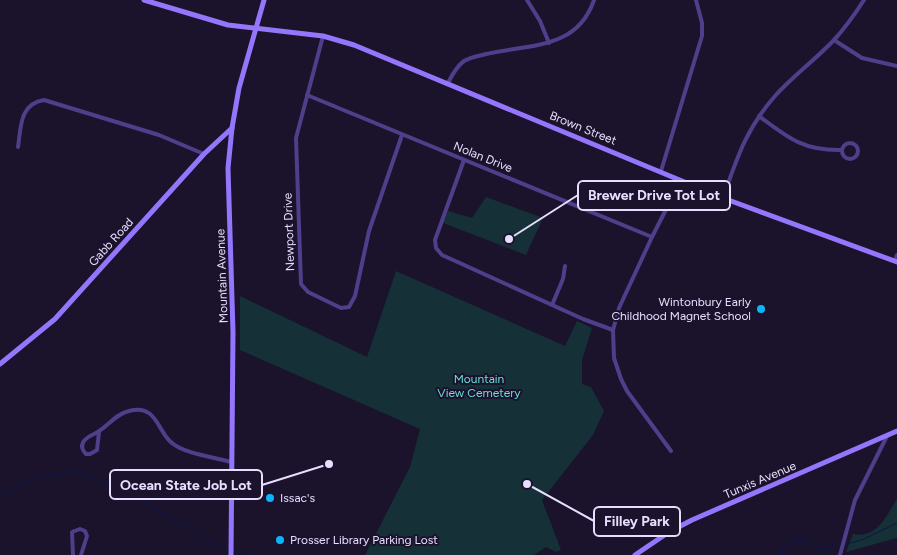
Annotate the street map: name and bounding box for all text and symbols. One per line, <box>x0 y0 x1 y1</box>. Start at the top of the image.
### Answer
street label: Brown Street <box>548 108 619 148</box>
street label: Nolan Drive <box>451 139 515 175</box>
callout: Brewer Drive Tot Lot <box>578 181 730 210</box>
text: Brewer Drive Tot Lot <box>588 187 720 204</box>
street label: Newport Drive <box>281 192 297 271</box>
street label: Gabb Road <box>86 215 136 269</box>
street label: Mountain Avenue <box>213 228 231 323</box>
place label: Wintonbury Early Childhood Magnet School <box>611 295 752 323</box>
marker: Wintonbury Early Childhood Magnet School <box>755 303 767 315</box>
park label: Mountain View Cemetery <box>437 372 521 400</box>
street label: Tunxis Avenue <box>722 458 799 502</box>
callout: Ocean State Job Lot <box>110 470 262 499</box>
text: Ocean State Job Lot <box>120 477 252 494</box>
place label: Issac's <box>280 491 315 505</box>
marker: Issac's <box>264 492 276 504</box>
callout: Filley Park <box>594 507 680 536</box>
text: Filley Park <box>604 513 670 530</box>
place label: Prosser Library Parking Lost <box>290 533 438 547</box>
marker: Prosser Library Parking Lost <box>274 534 286 546</box>

